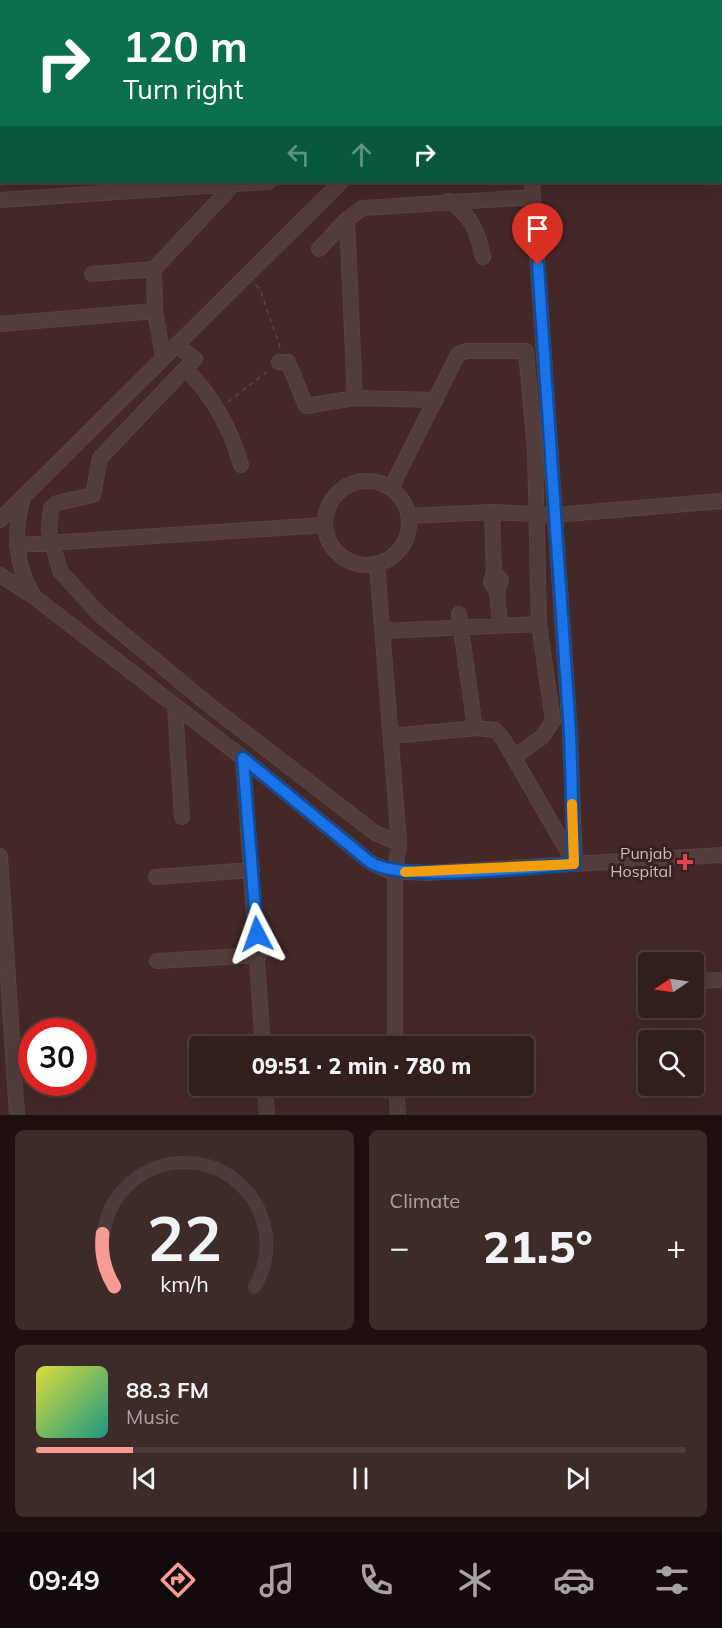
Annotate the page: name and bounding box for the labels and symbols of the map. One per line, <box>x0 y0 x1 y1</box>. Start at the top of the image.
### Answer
pin <box>512 203 563 265</box>
place label: Punjab Hospital <box>610 843 672 881</box>
marker: Punjab Hospital <box>676 853 694 871</box>
position arrow <box>225 902 289 966</box>
north arrow <box>638 952 704 1018</box>
speed limit sign: 30 <box>18 1018 96 1096</box>

